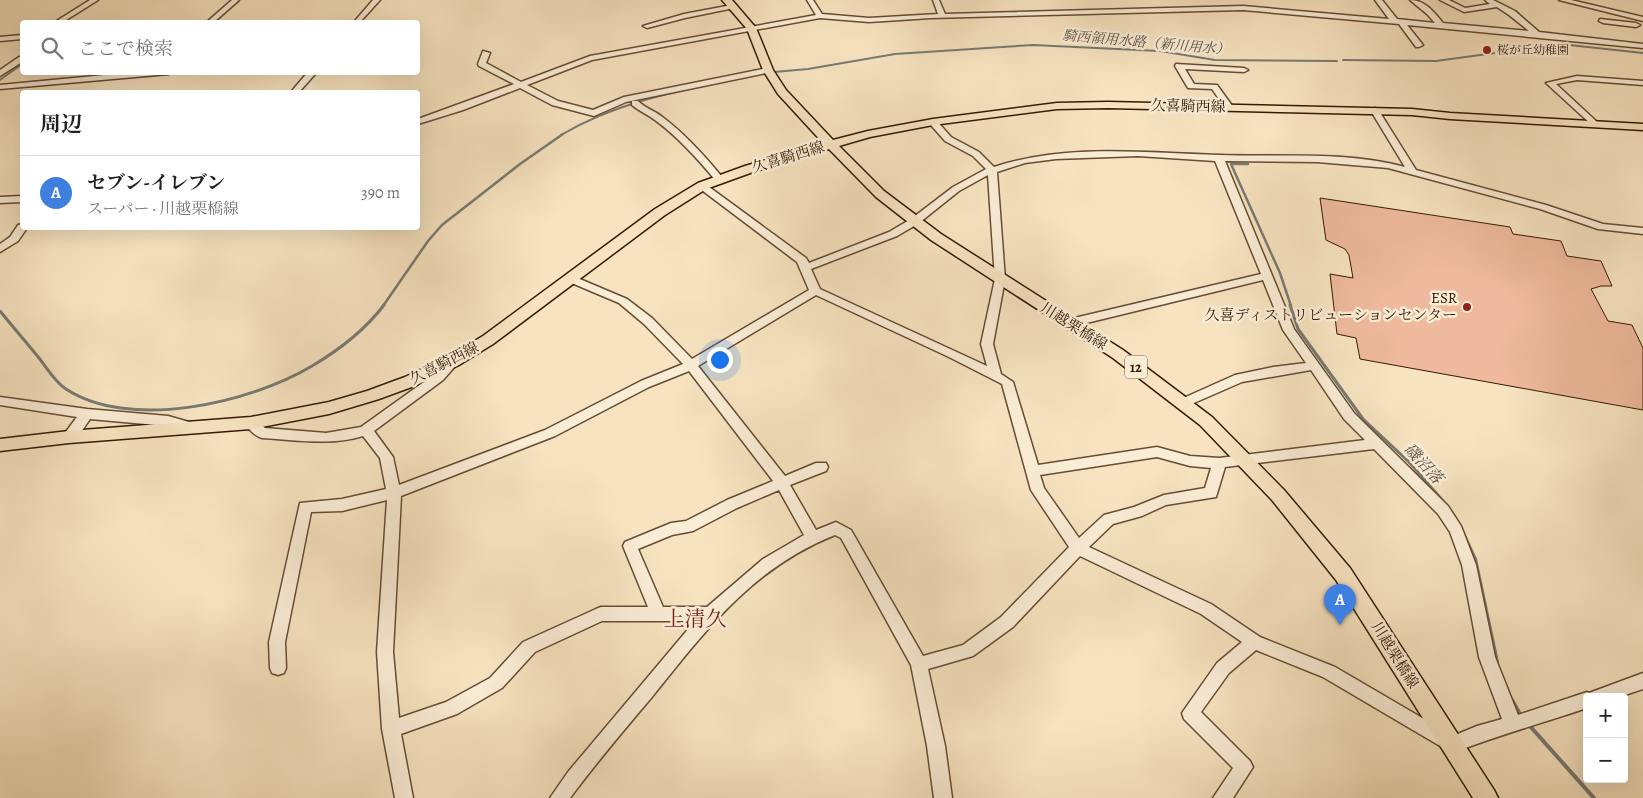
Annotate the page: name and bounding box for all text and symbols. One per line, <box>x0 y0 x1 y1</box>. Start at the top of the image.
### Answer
search box <box>20 20 420 75</box>
water label: 騎西領用水路（新川用水） <box>1061 26 1230 59</box>
icon: search <box>38 34 66 62</box>
text: ここで検索 <box>78 36 173 62</box>
place label: 桜が丘幼稚園 <box>1497 42 1569 58</box>
marker: 桜が丘幼稚園 <box>1481 44 1493 56</box>
street label: 久喜騎西線 <box>1150 95 1226 117</box>
text: 周辺 <box>40 110 82 138</box>
street label: 久喜騎西線 <box>749 136 827 178</box>
text: セブン-イレブン <box>87 170 225 196</box>
text: A <box>51 182 61 204</box>
text: 390 m <box>361 182 400 204</box>
text: スーパー · 川越栗橋線 <box>87 198 239 220</box>
place label: ESR 久喜ディストリビューションセンター <box>1204 288 1458 325</box>
street label: 川越栗橋線 <box>1037 298 1111 354</box>
marker: ESR 久喜ディストリビューションセンター <box>1461 301 1473 313</box>
street label: 久喜騎西線 <box>406 337 482 389</box>
your location <box>707 347 733 373</box>
road number: 12 <box>1125 356 1147 378</box>
water label: 磯沼落 <box>1399 439 1450 491</box>
pin: A <box>1324 584 1356 625</box>
district label: 上清久 <box>664 605 727 633</box>
street label: 川越栗橋線 <box>1367 618 1423 692</box>
map controls <box>1583 693 1628 783</box>
button: + <box>1583 693 1628 738</box>
button: − <box>1583 738 1628 783</box>

